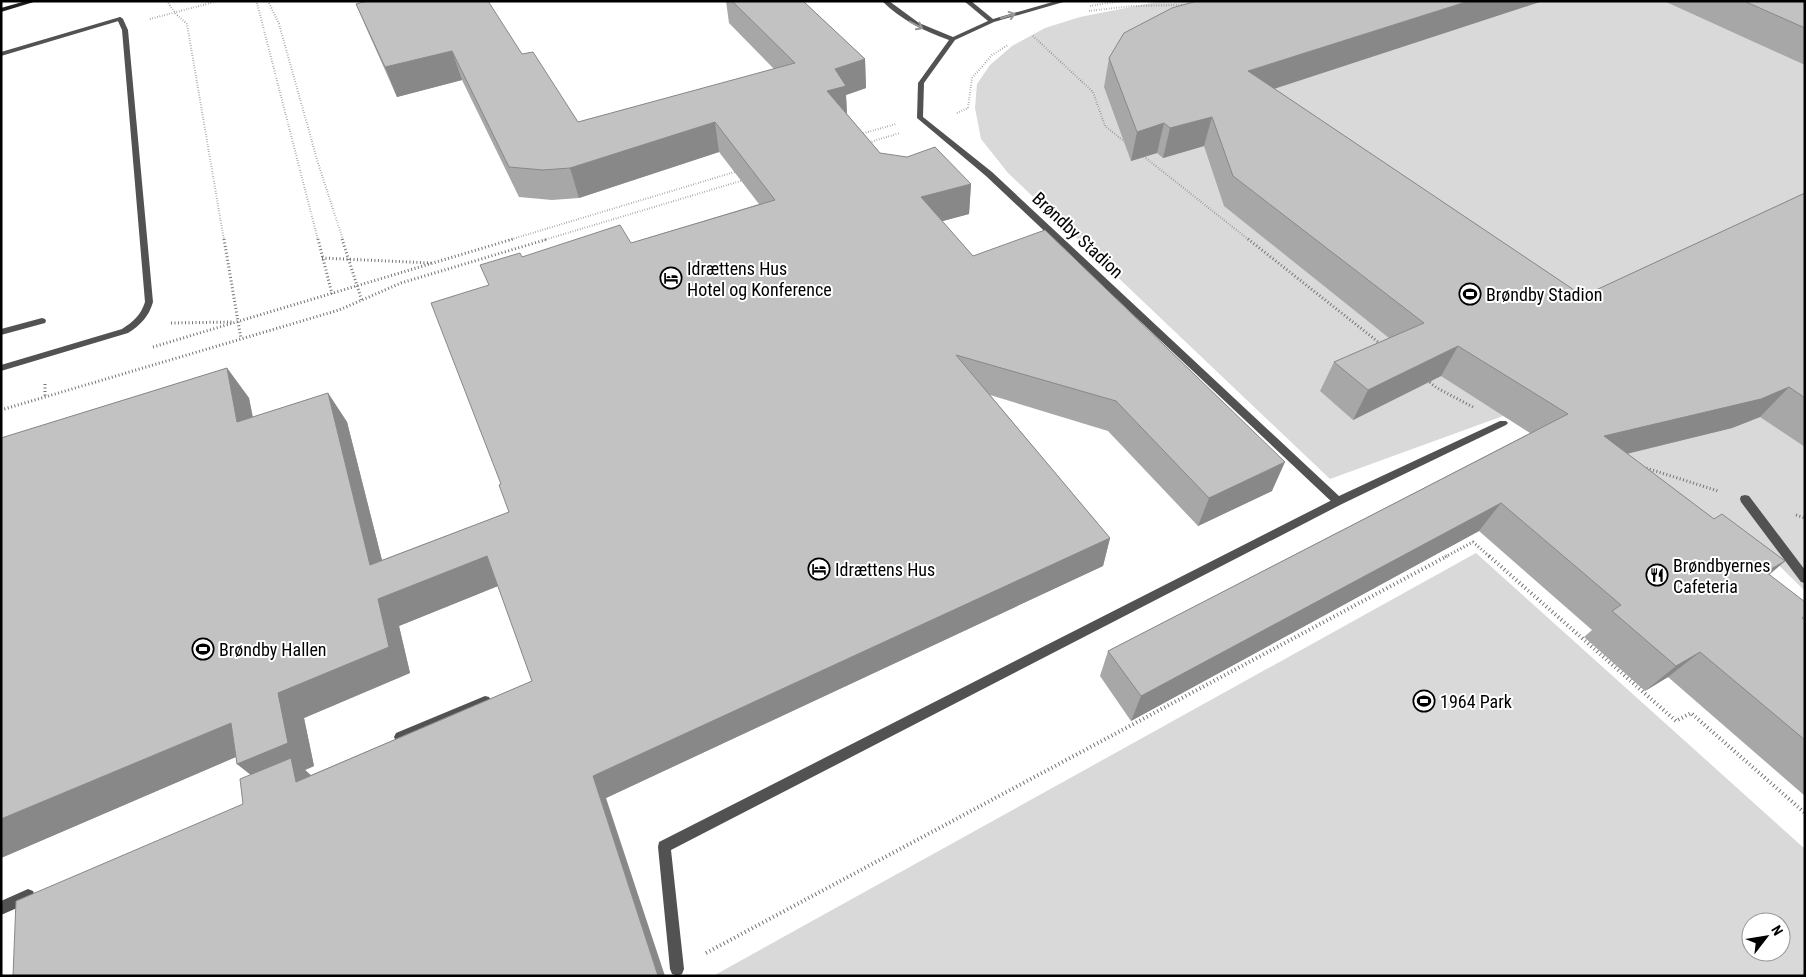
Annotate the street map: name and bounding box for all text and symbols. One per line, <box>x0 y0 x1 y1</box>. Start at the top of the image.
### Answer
one-way arrow <box>1000 11 1016 21</box>
one-way arrow <box>909 20 924 30</box>
street label: Brøndby Stadion <box>1028 188 1128 282</box>
place label: Idrættens Hus Hotel og Konference <box>687 258 832 300</box>
hotel icon: Idrættens Hus Hotel og Konference <box>659 266 683 290</box>
sports icon: Brøndby Stadion <box>1458 282 1482 306</box>
place label: Brøndby Stadion <box>1486 284 1602 305</box>
place label: Brøndbyernes Cafeteria <box>1673 555 1770 597</box>
hotel icon: Idrættens Hus <box>807 557 831 581</box>
place label: Idrættens Hus <box>835 559 935 580</box>
restaurant icon: Brøndbyernes Cafeteria <box>1645 563 1669 587</box>
sports icon: Brøndby Hallen <box>191 637 215 661</box>
place label: Brøndby Hallen <box>219 639 327 660</box>
sports icon: 1964 Park <box>1412 689 1436 713</box>
place label: 1964 Park <box>1440 691 1512 712</box>
north arrow <box>1741 912 1791 962</box>
text: N <box>1768 923 1786 938</box>

